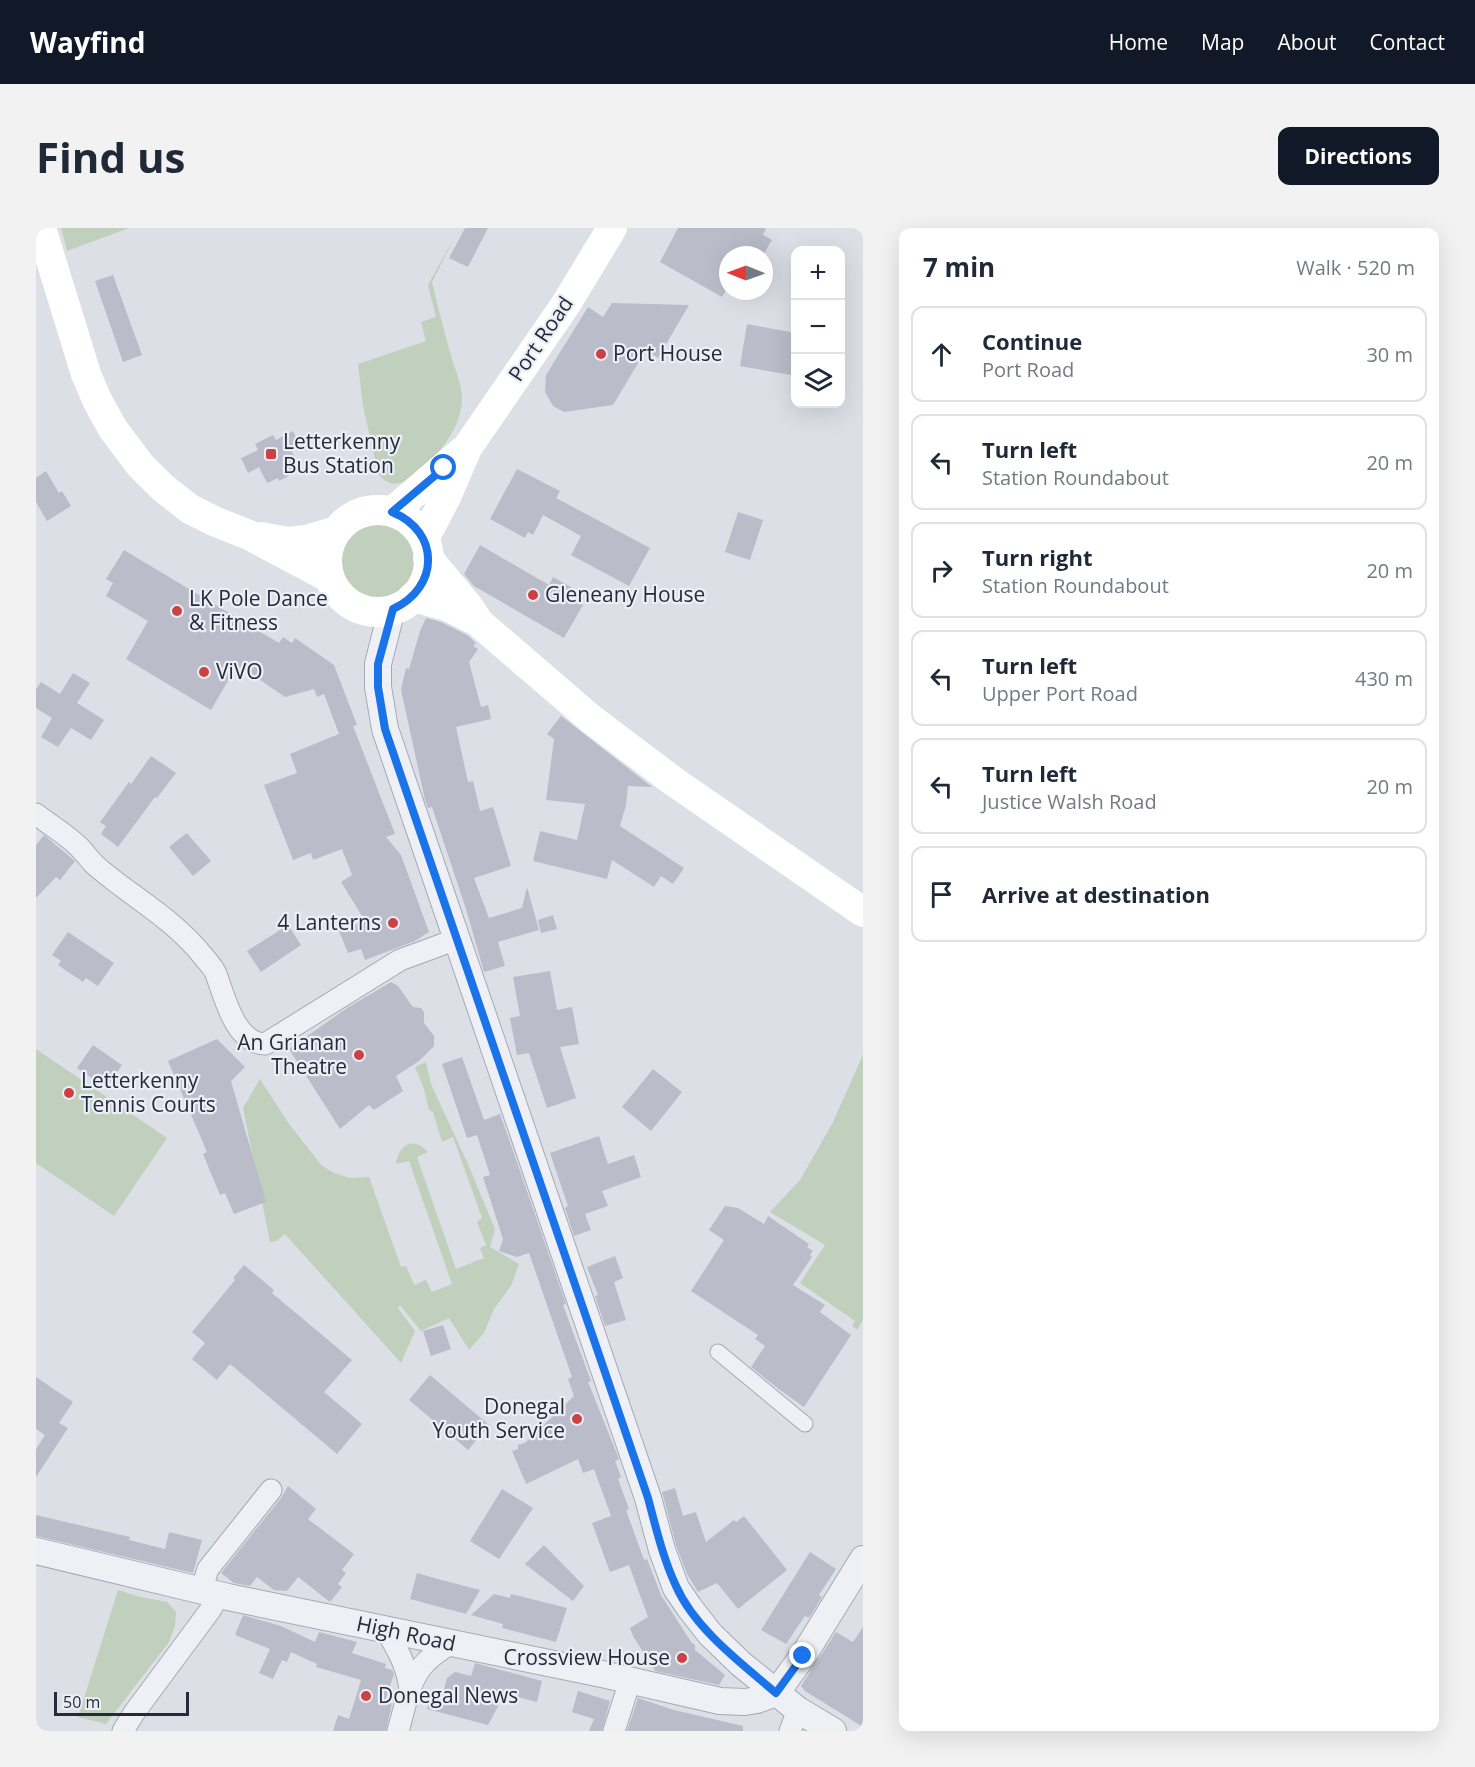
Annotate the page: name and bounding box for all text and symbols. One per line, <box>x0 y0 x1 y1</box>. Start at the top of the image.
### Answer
text: Wayfind <box>30 23 145 61</box>
text: Home <box>1109 28 1168 56</box>
text: Map <box>1201 28 1244 56</box>
text: About <box>1277 28 1337 56</box>
text: Contact <box>1370 28 1445 56</box>
button: Directions <box>1278 127 1439 185</box>
text: Find us <box>36 128 185 185</box>
north arrow <box>719 246 773 300</box>
map controls <box>791 246 845 408</box>
button: + <box>791 246 845 300</box>
text: 7 min <box>923 249 995 285</box>
text: Walk · 520 m <box>1296 254 1415 281</box>
street label: Port Road <box>501 290 579 386</box>
button: − <box>791 300 845 354</box>
text: Continue <box>982 326 1082 356</box>
icon: ahead <box>925 338 958 371</box>
place label: Port House <box>613 339 723 367</box>
text: 30 m <box>1366 341 1413 368</box>
marker: Port House <box>594 347 608 361</box>
button: layers <box>791 354 845 408</box>
text: Port Road <box>982 356 1074 383</box>
place label: Letterkenny Bus Station <box>283 427 401 479</box>
text: Turn left <box>982 434 1077 464</box>
icon: left <box>925 446 958 479</box>
marker: Letterkenny Bus Station <box>264 447 278 461</box>
text: 20 m <box>1366 449 1413 476</box>
route start <box>430 454 456 480</box>
text: Station Roundabout <box>982 464 1169 491</box>
text: Turn right <box>982 542 1093 572</box>
icon: right <box>925 554 958 587</box>
text: 20 m <box>1366 557 1413 584</box>
text: Station Roundabout <box>982 572 1169 599</box>
place label: Gleneany House <box>545 580 705 608</box>
place label: LK Pole Dance & Fitness <box>189 584 328 636</box>
marker: Gleneany House <box>526 588 540 602</box>
marker: LK Pole Dance & Fitness <box>170 604 184 618</box>
text: Turn left <box>982 650 1077 680</box>
place label: ViVO <box>216 657 263 685</box>
icon: left <box>925 662 958 695</box>
marker: ViVO <box>197 665 211 679</box>
text: 430 m <box>1355 665 1413 692</box>
text: Upper Port Road <box>982 680 1138 707</box>
text: Turn left <box>982 758 1077 788</box>
icon: left <box>925 770 958 803</box>
text: 20 m <box>1366 773 1413 800</box>
text: Justice Walsh Road <box>982 788 1157 815</box>
icon: arrive <box>925 878 958 911</box>
text: Arrive at destination <box>982 879 1210 909</box>
place label: 4 Lanterns <box>277 908 381 936</box>
marker: 4 Lanterns <box>386 916 400 930</box>
place label: An Grianan Theatre <box>237 1028 347 1080</box>
marker: An Grianan Theatre <box>352 1048 366 1062</box>
place label: Letterkenny Tennis Courts <box>81 1066 216 1118</box>
marker: Letterkenny Tennis Courts <box>62 1086 76 1100</box>
place label: Donegal Youth Service <box>432 1392 565 1444</box>
marker: Donegal Youth Service <box>570 1412 584 1426</box>
street label: High Road <box>354 1609 458 1657</box>
route end <box>789 1642 815 1668</box>
place label: Crossview House <box>503 1643 670 1671</box>
marker: Crossview House <box>675 1651 689 1665</box>
place label: Donegal News <box>378 1681 518 1709</box>
scale bar <box>54 1689 189 1716</box>
marker: Donegal News <box>359 1689 373 1703</box>
text: 50 m <box>63 1691 100 1713</box>

